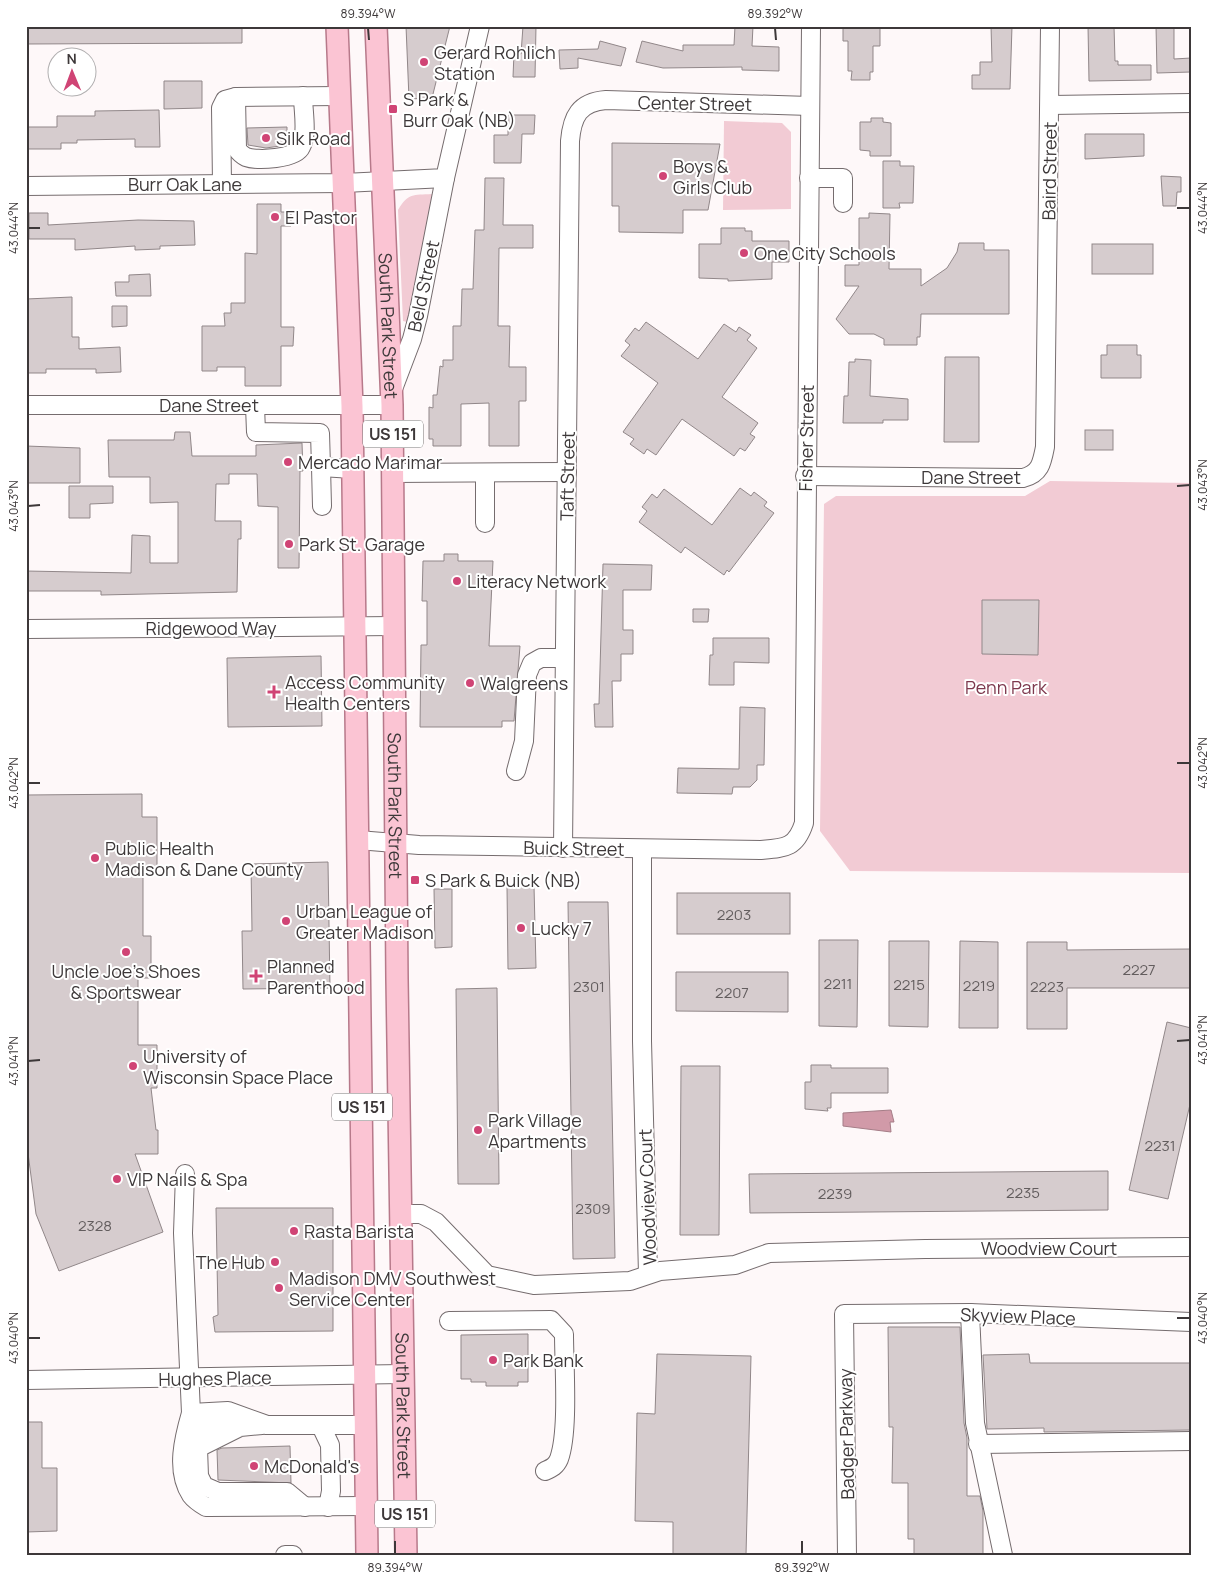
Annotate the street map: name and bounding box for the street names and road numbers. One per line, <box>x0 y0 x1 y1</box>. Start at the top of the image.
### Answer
street label: Center Street <box>638 90 752 116</box>
street label: Baird Street <box>1036 121 1062 221</box>
street label: Burr Oak Lane <box>128 172 242 196</box>
street label: Beld Street <box>402 238 444 334</box>
street label: South Park Street <box>374 252 404 399</box>
street label: Fisher Street <box>793 384 819 492</box>
street label: Dane Street <box>159 393 259 417</box>
road number: US 151 <box>363 420 423 448</box>
street label: Taft Street <box>554 431 580 521</box>
street label: Dane Street <box>921 465 1021 489</box>
street label: Ridgewood Way <box>145 616 277 640</box>
street label: South Park Street <box>383 732 408 879</box>
street label: Buick Street <box>523 835 625 861</box>
road number: US 151 <box>332 1094 392 1120</box>
street label: Woodview Court <box>633 1128 661 1266</box>
street label: Woodview Court <box>981 1236 1117 1260</box>
street label: Skyview Place <box>960 1302 1076 1330</box>
street label: South Park Street <box>391 1332 417 1479</box>
street label: Hughes Place <box>158 1365 272 1391</box>
street label: Badger Parkway <box>833 1368 859 1500</box>
road number: US 151 <box>375 1500 435 1528</box>

